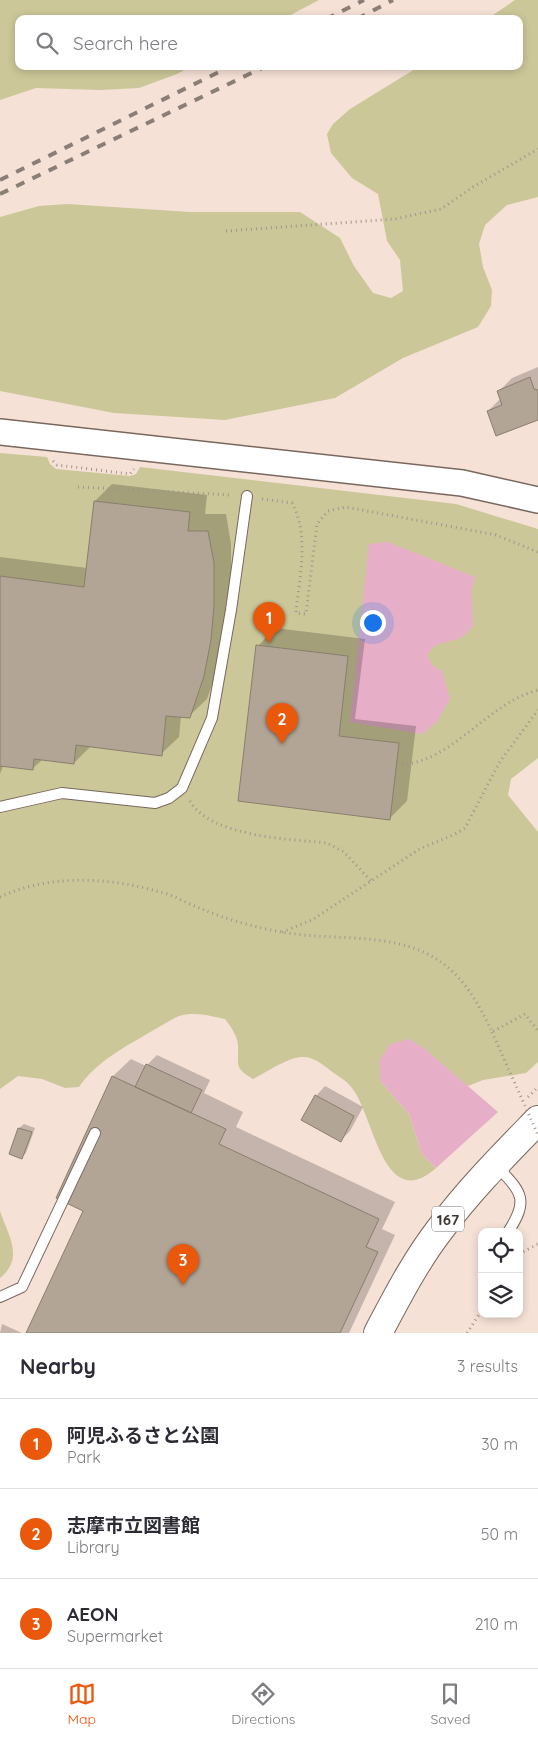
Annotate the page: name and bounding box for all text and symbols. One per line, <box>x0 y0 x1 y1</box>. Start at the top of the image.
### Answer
search box <box>15 15 523 70</box>
icon: search <box>33 29 61 57</box>
text: Search here <box>73 31 178 55</box>
pin: 1 <box>253 602 285 643</box>
your location <box>360 610 386 636</box>
pin: 2 <box>266 703 298 744</box>
road number: 167 <box>432 1206 464 1232</box>
map controls <box>478 1228 523 1318</box>
button: locate <box>478 1228 523 1273</box>
pin: 3 <box>167 1244 199 1285</box>
button: layers <box>478 1273 523 1318</box>
text: Nearby <box>20 1353 96 1379</box>
text: 3 results <box>457 1356 518 1376</box>
text: 阿児ふるさと公園 <box>67 1423 219 1447</box>
text: 1 <box>33 1434 39 1454</box>
text: 30 m <box>481 1434 518 1454</box>
text: Park <box>67 1447 101 1467</box>
text: 志摩市立図書館 <box>67 1513 200 1537</box>
text: 2 <box>31 1524 41 1544</box>
text: 50 m <box>481 1524 518 1544</box>
text: Library <box>67 1537 120 1557</box>
text: AEON <box>67 1602 118 1626</box>
text: 3 <box>32 1614 40 1634</box>
text: 210 m <box>475 1614 518 1634</box>
text: Supermarket <box>67 1626 163 1646</box>
tab: Map <box>68 1680 96 1728</box>
tab: Directions <box>231 1680 295 1728</box>
tab: Saved <box>430 1680 470 1728</box>

